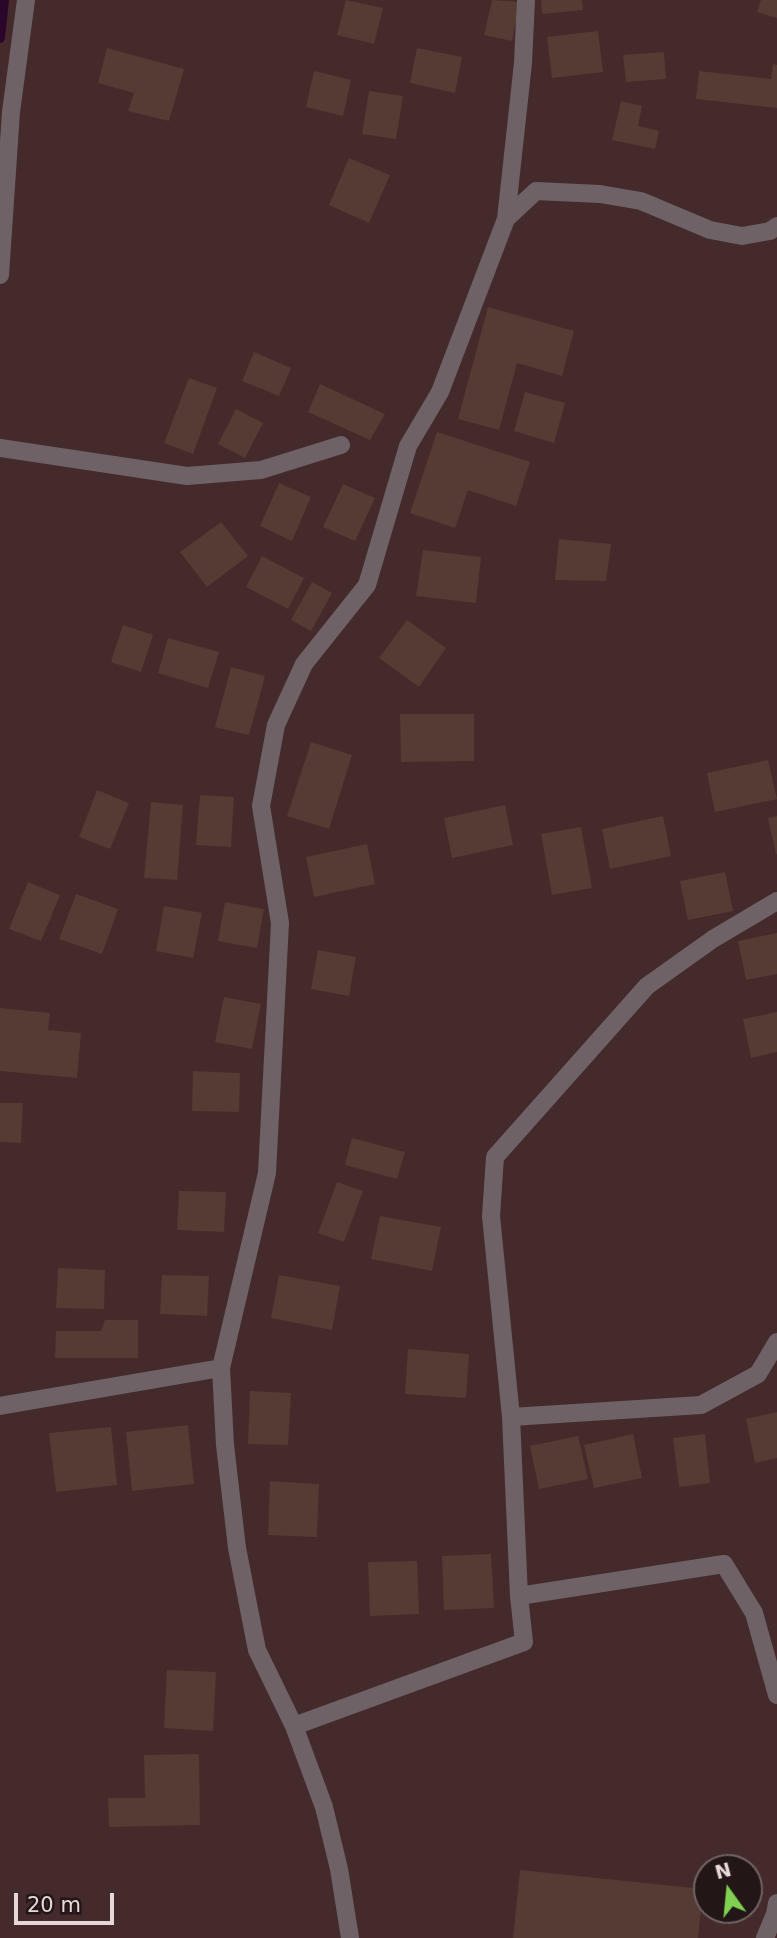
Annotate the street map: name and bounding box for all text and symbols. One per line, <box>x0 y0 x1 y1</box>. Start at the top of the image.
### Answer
north arrow <box>693 1854 763 1924</box>
text: N <box>713 1858 734 1883</box>
scale bar <box>18 1878 117 1922</box>
text: 20 m <box>27 1893 81 1917</box>

